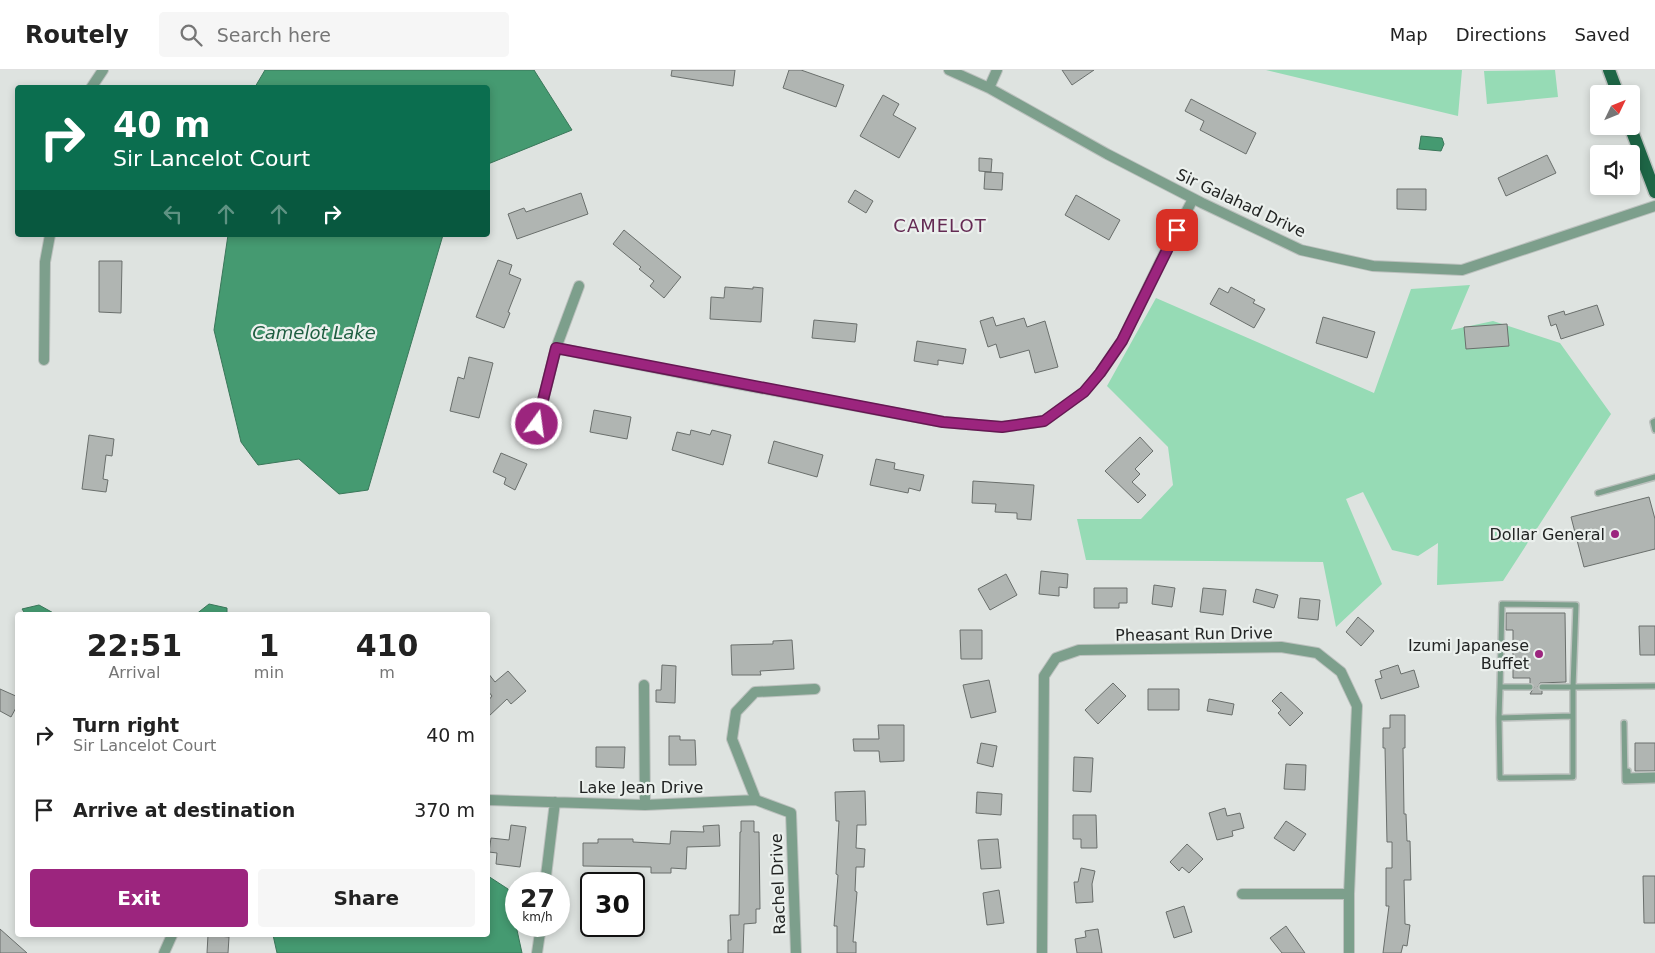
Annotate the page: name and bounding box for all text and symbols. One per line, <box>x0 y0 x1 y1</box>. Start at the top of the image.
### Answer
search box <box>159 12 509 57</box>
text: Routely <box>25 21 129 49</box>
icon: search <box>177 21 205 49</box>
text: Search here <box>217 24 331 46</box>
text: Map <box>1390 24 1428 45</box>
text: Directions <box>1456 24 1546 45</box>
text: Saved <box>1574 24 1630 45</box>
north arrow <box>1590 85 1640 135</box>
map controls <box>1590 85 1640 195</box>
icon: right <box>30 105 95 170</box>
text: 40 m <box>113 105 210 145</box>
button: sound <box>1590 145 1640 195</box>
text: Sir Lancelot Court <box>113 146 310 171</box>
street label: Sir Galahad Drive <box>1173 165 1309 241</box>
icon: left <box>159 200 187 228</box>
icon: ahead <box>212 200 240 228</box>
icon: ahead <box>265 200 293 228</box>
icon: right <box>318 200 346 228</box>
pin <box>1156 209 1198 251</box>
district label: CAMELOT <box>893 215 987 236</box>
icon: arrive <box>1163 216 1191 244</box>
water label: Camelot Lake <box>252 322 376 343</box>
position arrow <box>510 397 562 449</box>
place label: Dollar General <box>1489 525 1605 544</box>
marker: Dollar General <box>1609 528 1621 540</box>
street label: Pheasant Run Drive <box>1115 623 1273 645</box>
text: 22:51 <box>87 628 182 663</box>
text: 1 <box>258 628 279 663</box>
text: 410 <box>356 628 418 663</box>
place label: Izumi Japanese Buffet <box>1408 636 1529 673</box>
marker: Izumi Japanese Buffet <box>1533 648 1545 660</box>
text: Arrival <box>108 663 160 682</box>
text: min <box>254 663 284 682</box>
text: m <box>379 663 395 682</box>
text: Turn right <box>73 714 179 736</box>
icon: right <box>30 721 58 749</box>
text: 40 m <box>426 724 475 746</box>
text: Sir Lancelot Court <box>73 736 216 755</box>
street label: Lake Jean Drive <box>579 778 703 797</box>
icon: arrive <box>30 796 58 824</box>
text: Arrive at destination <box>73 799 295 821</box>
text: 370 m <box>414 799 475 821</box>
street label: Rachel Drive <box>767 833 789 935</box>
button: Exit <box>30 869 248 927</box>
button: Share <box>258 869 475 927</box>
speed limit sign: 30 <box>580 872 645 937</box>
text: 27 <box>520 884 555 913</box>
text: km/h <box>522 910 553 924</box>

